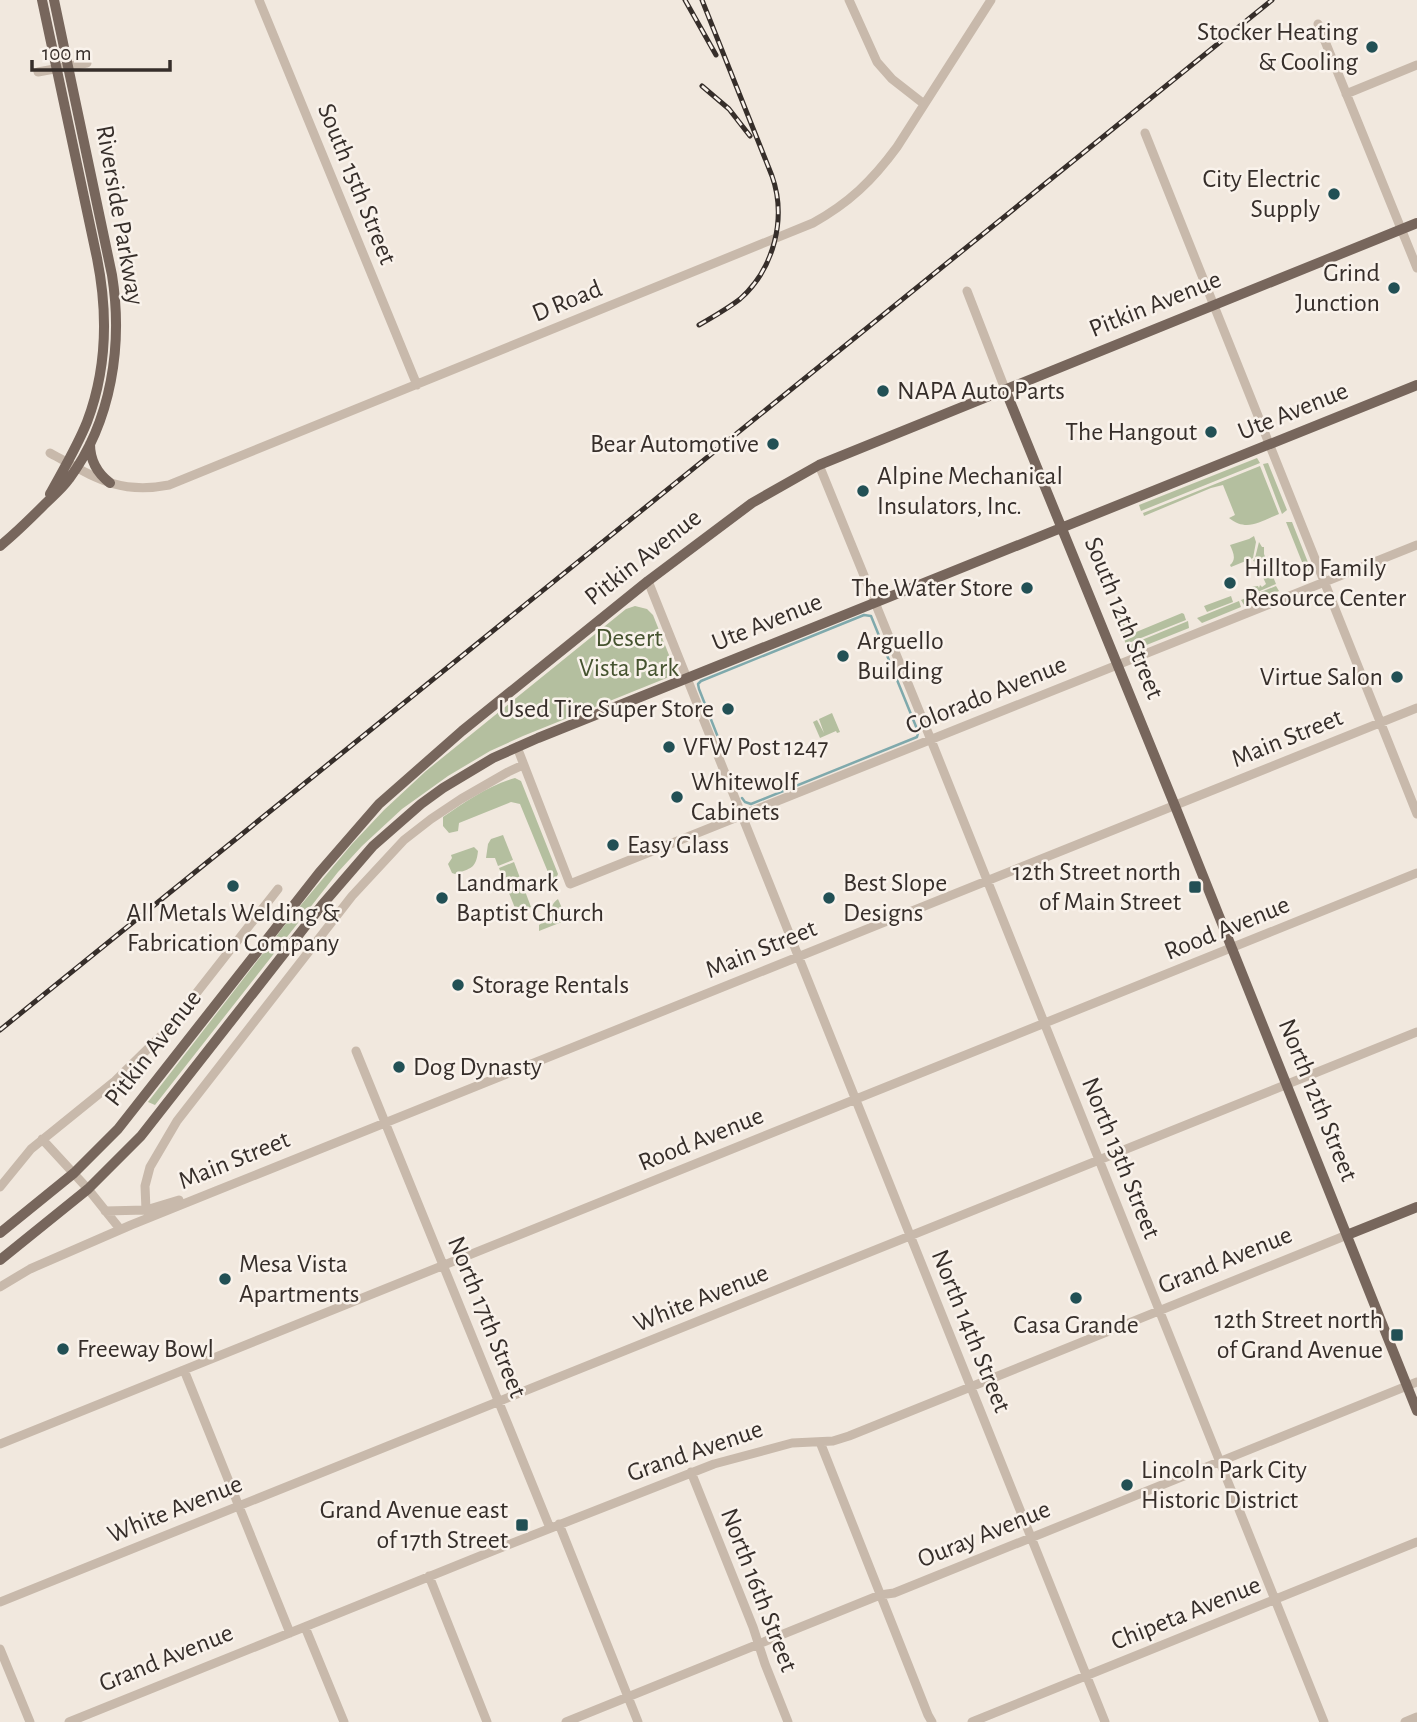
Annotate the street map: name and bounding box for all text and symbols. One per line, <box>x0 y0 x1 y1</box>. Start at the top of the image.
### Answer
place label: Stocker Heating & Cooling <box>1197 19 1358 75</box>
scale bar <box>32 28 170 72</box>
marker: Stocker Heating & Cooling <box>1364 39 1380 55</box>
text: 100 m <box>42 43 92 64</box>
street label: South 15th Street <box>313 100 401 268</box>
street label: Riverside Parkway <box>91 123 149 307</box>
place label: City Electric Supply <box>1203 166 1320 222</box>
marker: City Electric Supply <box>1326 186 1342 202</box>
place label: Grind Junction <box>1295 260 1380 316</box>
street label: Pitkin Avenue <box>1085 266 1225 342</box>
street label: D Road <box>528 275 606 327</box>
marker: Grind Junction <box>1386 280 1402 296</box>
street label: Ute Avenue <box>1234 377 1352 445</box>
place label: NAPA Auto Parts <box>897 378 1065 404</box>
marker: NAPA Auto Parts <box>875 383 891 399</box>
place label: The Hangout <box>1065 419 1197 445</box>
marker: The Hangout <box>1203 424 1219 440</box>
place label: Bear Automotive <box>590 431 759 457</box>
marker: Bear Automotive <box>765 436 781 452</box>
place label: Alpine Mechanical Insulators, Inc. <box>877 463 1063 519</box>
marker: Alpine Mechanical Insulators, Inc. <box>855 483 871 499</box>
street label: Pitkin Avenue <box>580 504 706 610</box>
street label: South 12th Street <box>1080 533 1168 703</box>
place label: Hilltop Family Resource Center <box>1244 555 1407 611</box>
place label: The Water Store <box>851 575 1013 601</box>
marker: Hilltop Family Resource Center <box>1222 575 1238 591</box>
marker: The Water Store <box>1019 580 1035 596</box>
street label: Ute Avenue <box>708 588 826 656</box>
park label: Desert Vista Park <box>579 625 679 681</box>
place label: Arguello Building <box>857 628 944 684</box>
marker: Arguello Building <box>835 648 851 664</box>
street label: Colorado Avenue <box>902 651 1070 739</box>
place label: Virtue Salon <box>1260 664 1383 690</box>
marker: Virtue Salon <box>1389 669 1405 685</box>
place label: Used Tire Super Store <box>498 696 714 722</box>
marker: Used Tire Super Store <box>720 701 736 717</box>
street label: Main Street <box>1228 704 1346 772</box>
place label: VFW Post 1247 <box>683 734 829 760</box>
marker: VFW Post 1247 <box>661 739 677 755</box>
place label: Whitewolf Cabinets <box>691 769 800 825</box>
marker: Whitewolf Cabinets <box>669 789 685 805</box>
place label: Easy Glass <box>627 832 729 858</box>
marker: Easy Glass <box>605 837 621 853</box>
place label: 12th Street north of Main Street <box>1012 859 1181 915</box>
place label: Landmark Baptist Church <box>456 870 604 926</box>
place label: Best Slope Designs <box>843 870 947 926</box>
marker: All Metals Welding & Fabrication Company <box>225 878 241 894</box>
marker: 12th Street north of Main Street <box>1187 879 1203 895</box>
marker: Landmark Baptist Church <box>434 890 450 906</box>
marker: Best Slope Designs <box>821 890 837 906</box>
street label: Rood Avenue <box>1161 891 1293 965</box>
place label: All Metals Welding & Fabrication Company <box>126 900 340 956</box>
street label: Main Street <box>702 915 820 983</box>
place label: Storage Rentals <box>472 972 629 998</box>
marker: Storage Rentals <box>450 977 466 993</box>
street label: Pitkin Avenue <box>100 985 206 1111</box>
street label: North 12th Street <box>1274 1015 1362 1185</box>
place label: Dog Dynasty <box>413 1054 542 1080</box>
marker: Dog Dynasty <box>391 1059 407 1075</box>
street label: North 13th Street <box>1077 1074 1165 1242</box>
street label: Rood Avenue <box>635 1102 767 1176</box>
street label: Main Street <box>175 1126 293 1194</box>
street label: Grand Avenue <box>1154 1221 1296 1299</box>
street label: North 17th Street <box>443 1233 531 1401</box>
street label: North 14th Street <box>927 1246 1015 1416</box>
place label: Mesa Vista Apartments <box>239 1251 359 1307</box>
street label: White Avenue <box>630 1259 772 1337</box>
marker: Mesa Vista Apartments <box>217 1271 233 1287</box>
marker: Casa Grande <box>1068 1290 1084 1306</box>
place label: 12th Street north of Grand Avenue <box>1214 1307 1383 1363</box>
place label: Casa Grande <box>1013 1312 1139 1338</box>
marker: 12th Street north of Grand Avenue <box>1389 1327 1405 1343</box>
place label: Freeway Bowl <box>77 1336 214 1362</box>
marker: Freeway Bowl <box>55 1341 71 1357</box>
street label: Grand Avenue <box>624 1416 766 1486</box>
place label: Lincoln Park City Historic District <box>1141 1457 1307 1513</box>
street label: White Avenue <box>104 1470 246 1548</box>
marker: Lincoln Park City Historic District <box>1119 1477 1135 1493</box>
street label: Ouray Avenue <box>914 1496 1054 1572</box>
place label: Grand Avenue east of 17th Street <box>320 1497 508 1553</box>
street label: North 16th Street <box>716 1505 802 1675</box>
marker: Grand Avenue east of 17th Street <box>514 1517 530 1533</box>
street label: Chipeta Avenue <box>1107 1571 1265 1655</box>
street label: Grand Avenue <box>95 1619 237 1697</box>

